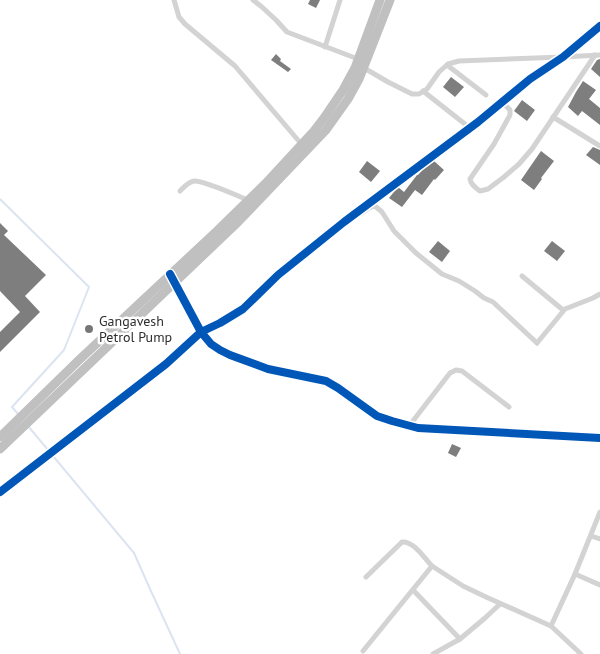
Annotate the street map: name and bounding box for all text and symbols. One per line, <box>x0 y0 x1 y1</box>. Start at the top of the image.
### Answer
place label: Gangavesh Petrol Pump <box>99 312 172 346</box>
marker: Gangavesh Petrol Pump <box>83 323 95 335</box>

